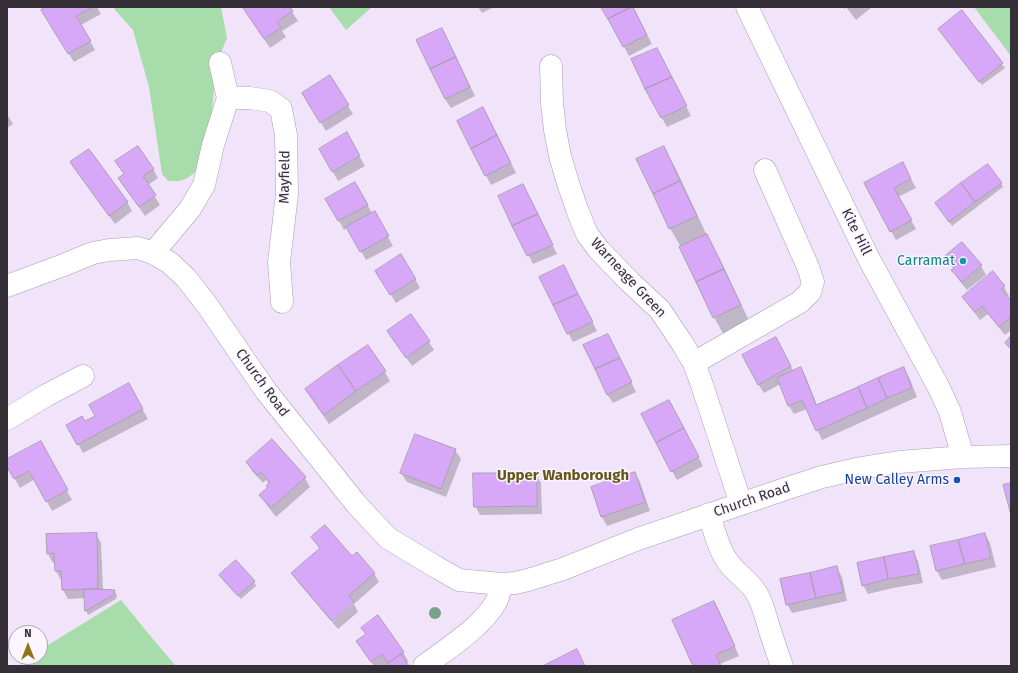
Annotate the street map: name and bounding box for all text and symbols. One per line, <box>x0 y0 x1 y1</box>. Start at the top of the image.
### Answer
street label: Mayfield <box>276 150 294 204</box>
street label: Kite Hill <box>837 206 875 258</box>
street label: Warneage Green <box>587 235 669 321</box>
place label: Carramat <box>897 253 955 269</box>
marker: Carramat <box>958 256 968 266</box>
street label: Church Road <box>232 346 292 420</box>
district label: Upper Wanborough <box>497 467 629 485</box>
place label: New Calley Arms <box>845 472 949 488</box>
marker: New Calley Arms <box>952 475 962 485</box>
street label: Church Road <box>711 479 793 521</box>
north arrow <box>8 625 48 665</box>
text: N <box>24 627 32 640</box>

